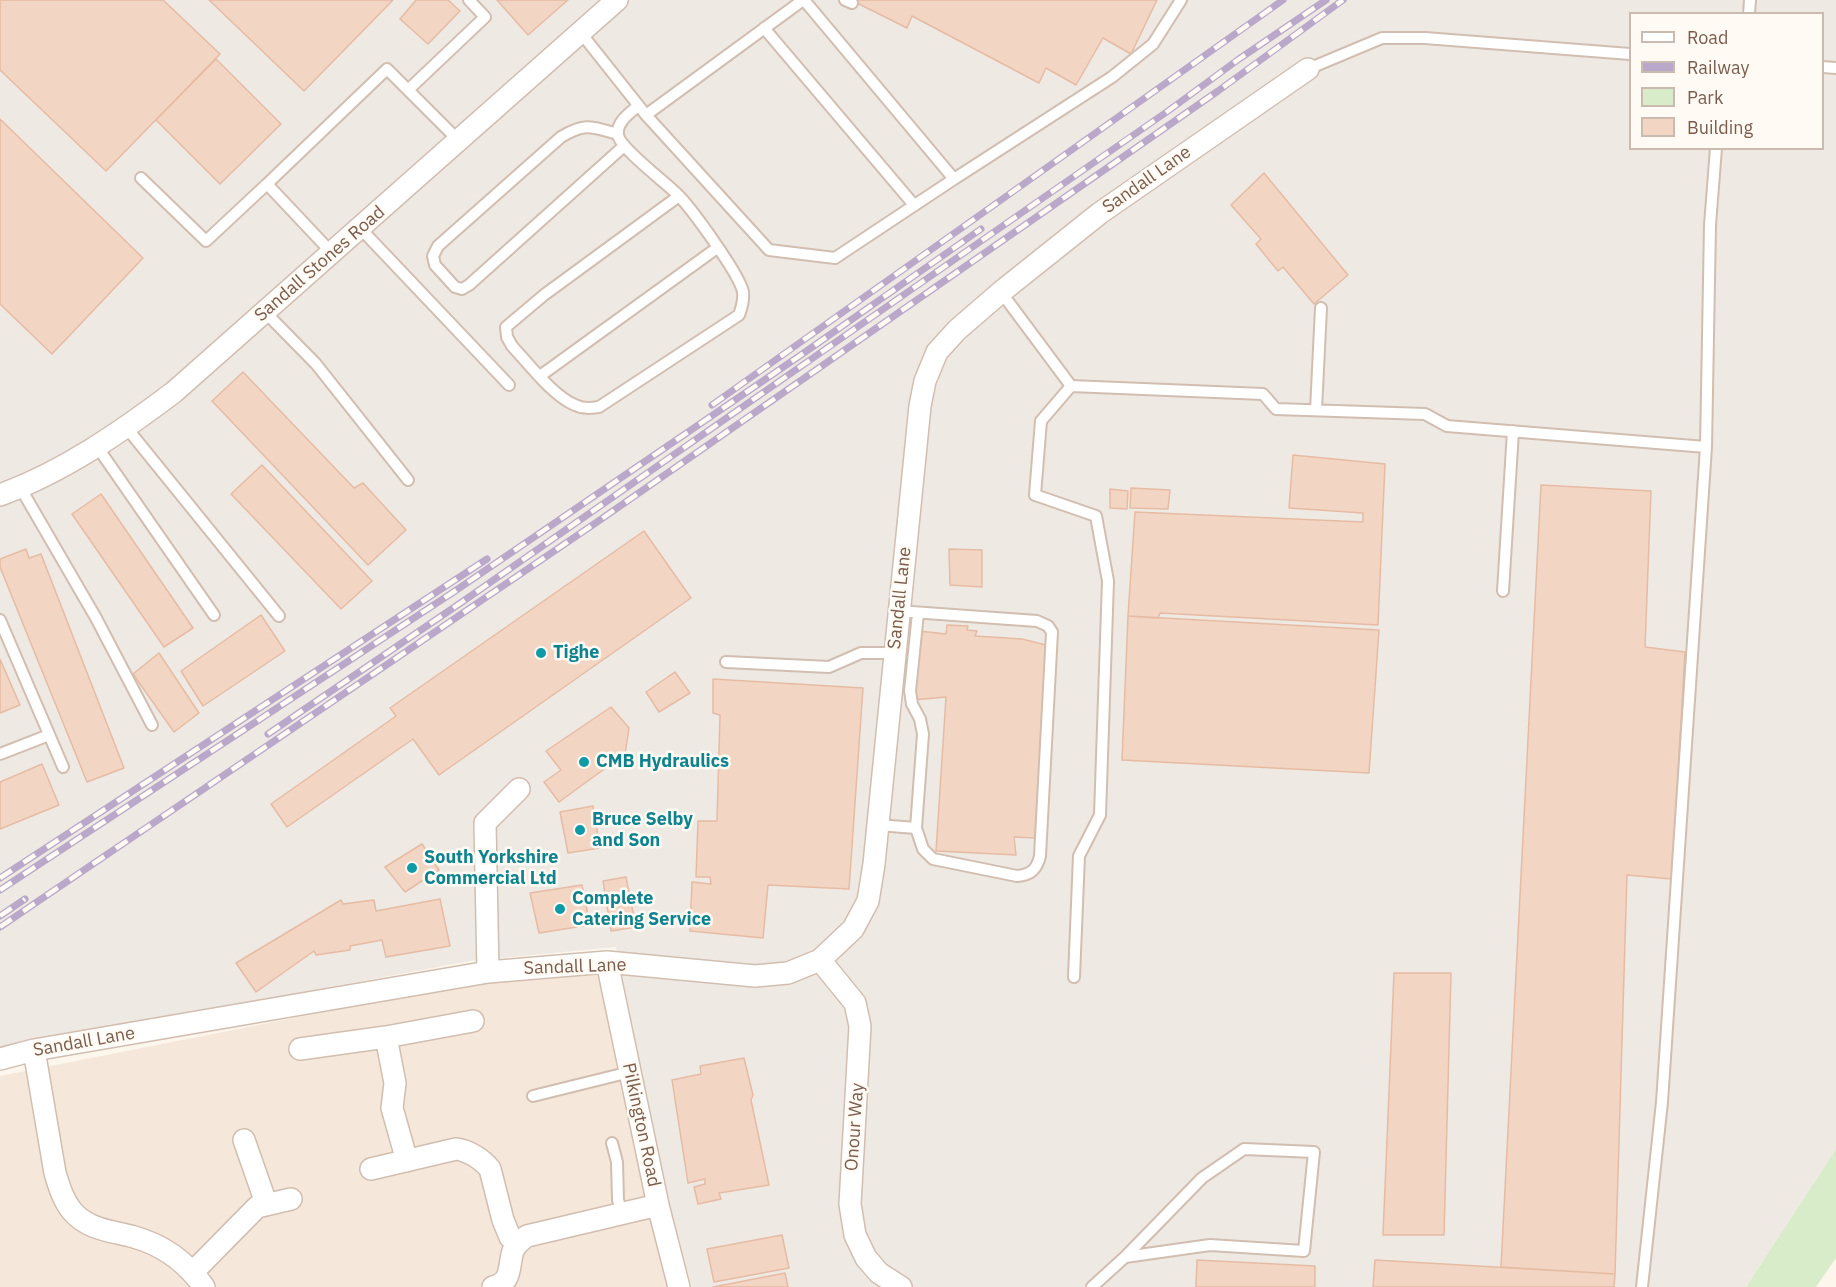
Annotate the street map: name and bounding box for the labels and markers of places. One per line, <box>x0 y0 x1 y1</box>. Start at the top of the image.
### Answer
place label: Tighe <box>553 642 599 664</box>
marker: Tighe <box>534 646 548 660</box>
place label: CMB Hydraulics <box>596 751 729 773</box>
marker: CMB Hydraulics <box>577 755 591 769</box>
place label: Bruce Selby and Son <box>592 809 693 852</box>
marker: Bruce Selby and Son <box>573 823 587 837</box>
place label: South Yorkshire Commercial Ltd <box>424 847 558 890</box>
marker: South Yorkshire Commercial Ltd <box>405 861 419 875</box>
place label: Complete Catering Service <box>572 888 711 930</box>
marker: Complete Catering Service <box>553 902 567 916</box>

